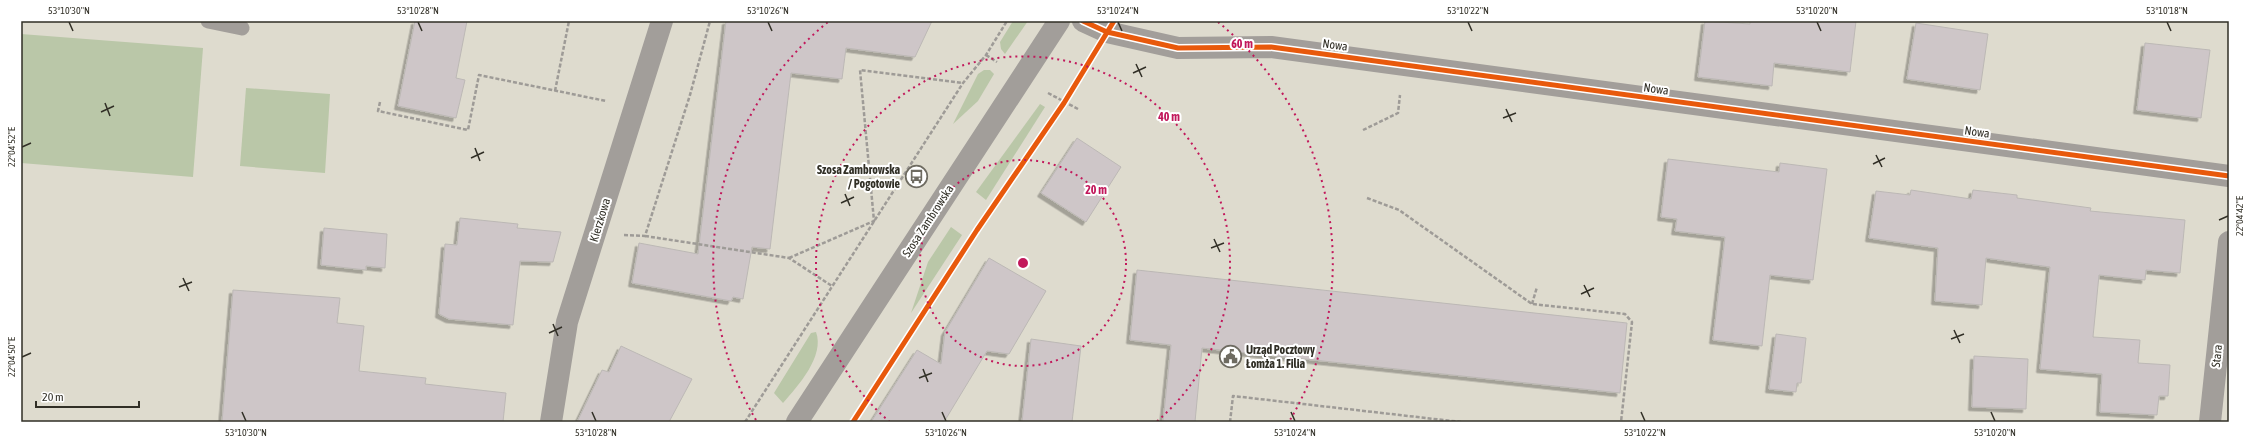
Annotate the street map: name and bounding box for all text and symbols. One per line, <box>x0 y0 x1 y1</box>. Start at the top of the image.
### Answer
text: 53°10'30"N <box>48 5 90 16</box>
text: 53°10'28"N <box>397 5 439 16</box>
text: 53°10'26"N <box>747 5 789 16</box>
text: 53°10'24"N <box>1097 5 1139 16</box>
text: 53°10'22"N <box>1447 5 1489 16</box>
text: 53°10'20"N <box>1796 5 1838 16</box>
text: 53°10'18"N <box>2146 5 2188 16</box>
street label: Nowa <box>1322 36 1348 54</box>
text: 60 m <box>1231 37 1253 51</box>
street label: Nowa <box>1643 80 1669 98</box>
text: 40 m <box>1157 110 1180 124</box>
street label: Nowa <box>1964 123 1990 141</box>
text: 22°04'52"E <box>6 126 17 167</box>
place label: Szosa Zambrowska / Pogotowie <box>817 163 901 191</box>
bus stop icon: Szosa Zambrowska / Pogotowie <box>903 164 929 190</box>
street label: Szosa Zambrowska <box>900 182 956 260</box>
text: 20 m <box>1085 183 1107 197</box>
text: 22°04'42"E <box>2234 195 2245 236</box>
street label: Kierzkowa <box>587 196 613 244</box>
centre of rings <box>1016 256 1030 270</box>
text: 22°04'50"E <box>6 336 17 377</box>
place label: Urząd Pocztowy Łomża 1. Filia <box>1246 343 1315 371</box>
public building icon: Urząd Pocztowy Łomża 1. Filia <box>1218 344 1244 370</box>
street label: Stara <box>2209 344 2225 368</box>
scale bar <box>36 383 139 409</box>
text: 20 m <box>42 390 64 404</box>
text: 53°10'30"N <box>225 427 267 438</box>
text: 53°10'28"N <box>575 427 617 438</box>
text: 53°10'26"N <box>925 427 967 438</box>
text: 53°10'24"N <box>1274 427 1316 438</box>
text: 53°10'22"N <box>1624 427 1666 438</box>
text: 53°10'20"N <box>1974 427 2016 438</box>

